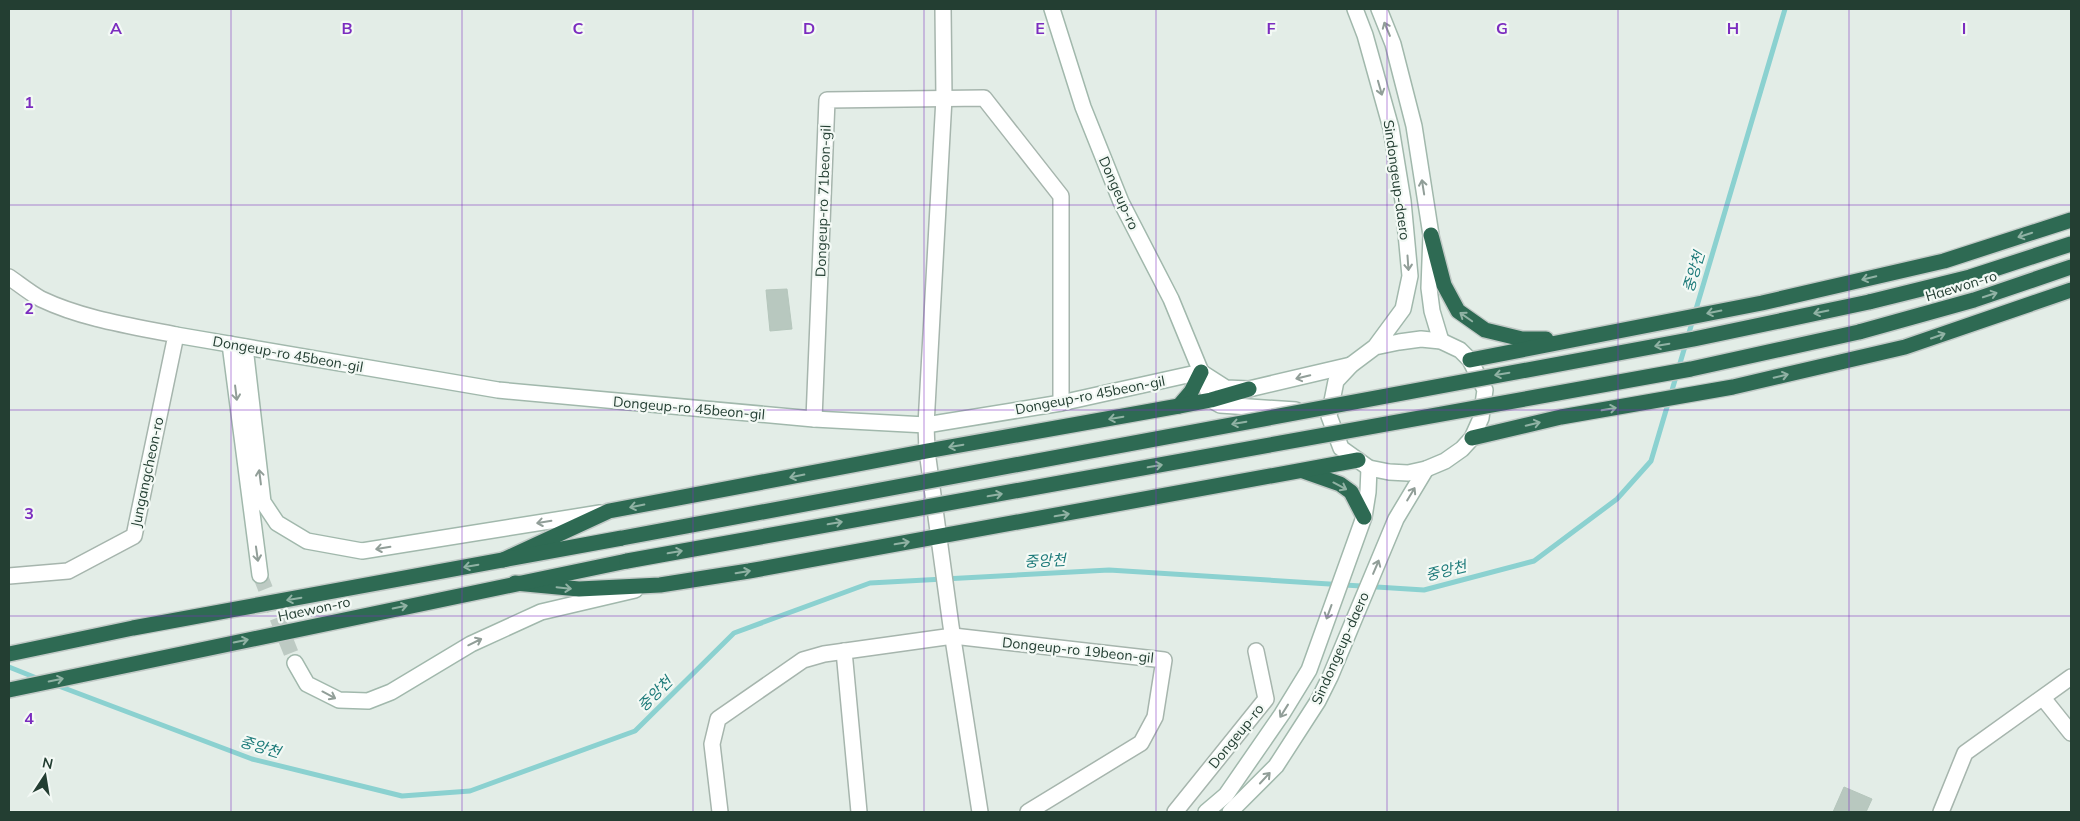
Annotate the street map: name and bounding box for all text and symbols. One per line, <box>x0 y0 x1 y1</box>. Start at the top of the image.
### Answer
text: A <box>110 18 122 38</box>
text: B <box>341 18 353 38</box>
text: C <box>573 18 584 38</box>
text: D <box>803 18 815 38</box>
text: E <box>1035 18 1045 38</box>
text: F <box>1266 18 1276 38</box>
text: G <box>1496 18 1508 38</box>
text: H <box>1727 18 1739 38</box>
text: I <box>1962 18 1966 38</box>
one-way arrow <box>1382 22 1391 37</box>
one-way arrow <box>1376 80 1386 96</box>
text: 1 <box>24 92 34 112</box>
street label: Sindongeup-daero <box>1380 119 1414 241</box>
street label: Dongeup-ro 71beon-gil <box>811 125 835 277</box>
street label: Dongeup-ro <box>1095 154 1143 232</box>
one-way arrow <box>1418 180 1428 196</box>
one-way arrow <box>2017 230 2033 240</box>
water label: 중앙천 <box>1678 247 1709 294</box>
one-way arrow <box>1404 254 1413 270</box>
street label: Haewon-ro <box>1923 267 1999 305</box>
one-way arrow <box>1861 274 1877 283</box>
one-way arrow <box>1981 289 1997 299</box>
text: 2 <box>24 298 34 318</box>
one-way arrow <box>1706 308 1722 318</box>
one-way arrow <box>1814 308 1830 317</box>
one-way arrow <box>1460 312 1474 322</box>
one-way arrow <box>1930 331 1945 340</box>
street label: Dongeup-ro 45beon-gil <box>211 332 365 376</box>
one-way arrow <box>1655 340 1671 350</box>
one-way arrow <box>1495 370 1511 380</box>
one-way arrow <box>1772 371 1788 380</box>
street label: Dongeup-ro 45beon-gil <box>1014 372 1166 418</box>
one-way arrow <box>1296 373 1312 382</box>
one-way arrow <box>231 384 241 400</box>
street label: Dongeup-ro 45beon-gil <box>612 392 766 424</box>
one-way arrow <box>1600 403 1616 413</box>
one-way arrow <box>1109 413 1125 423</box>
street label: Jungangcheon-ro <box>127 415 167 529</box>
one-way arrow <box>1232 419 1248 429</box>
one-way arrow <box>1525 419 1541 428</box>
one-way arrow <box>949 441 965 451</box>
one-way arrow <box>1146 460 1162 470</box>
one-way arrow <box>255 470 265 486</box>
one-way arrow <box>789 471 805 481</box>
one-way arrow <box>1333 481 1348 491</box>
one-way arrow <box>1407 487 1417 501</box>
one-way arrow <box>987 489 1003 499</box>
one-way arrow <box>629 502 645 511</box>
text: 3 <box>24 503 34 523</box>
one-way arrow <box>1054 509 1070 519</box>
one-way arrow <box>536 518 552 528</box>
one-way arrow <box>827 518 843 528</box>
one-way arrow <box>894 538 910 548</box>
one-way arrow <box>376 544 392 554</box>
one-way arrow <box>252 546 262 562</box>
one-way arrow <box>667 547 683 557</box>
water label: 중앙천 <box>1024 550 1068 571</box>
water label: 중앙천 <box>1423 556 1470 585</box>
one-way arrow <box>1372 560 1381 575</box>
one-way arrow <box>464 562 480 572</box>
one-way arrow <box>734 567 750 577</box>
one-way arrow <box>555 583 571 592</box>
street label: Sindongeup-daero <box>1307 589 1373 707</box>
street label: Haewon-ro <box>276 593 352 625</box>
one-way arrow <box>287 594 303 604</box>
one-way arrow <box>392 602 408 611</box>
one-way arrow <box>1324 604 1334 620</box>
street label: Dongeup-ro 19beon-gil <box>1001 633 1155 667</box>
one-way arrow <box>233 636 249 645</box>
one-way arrow <box>467 637 482 647</box>
water label: 중앙천 <box>633 671 678 715</box>
one-way arrow <box>48 674 64 684</box>
one-way arrow <box>321 691 336 700</box>
street label: Dongeup-ro <box>1204 700 1268 772</box>
one-way arrow <box>1279 703 1289 717</box>
text: 4 <box>24 708 34 728</box>
water label: 중앙천 <box>238 731 285 762</box>
north arrow <box>20 751 70 801</box>
text: N <box>41 753 55 773</box>
one-way arrow <box>1259 771 1271 784</box>

